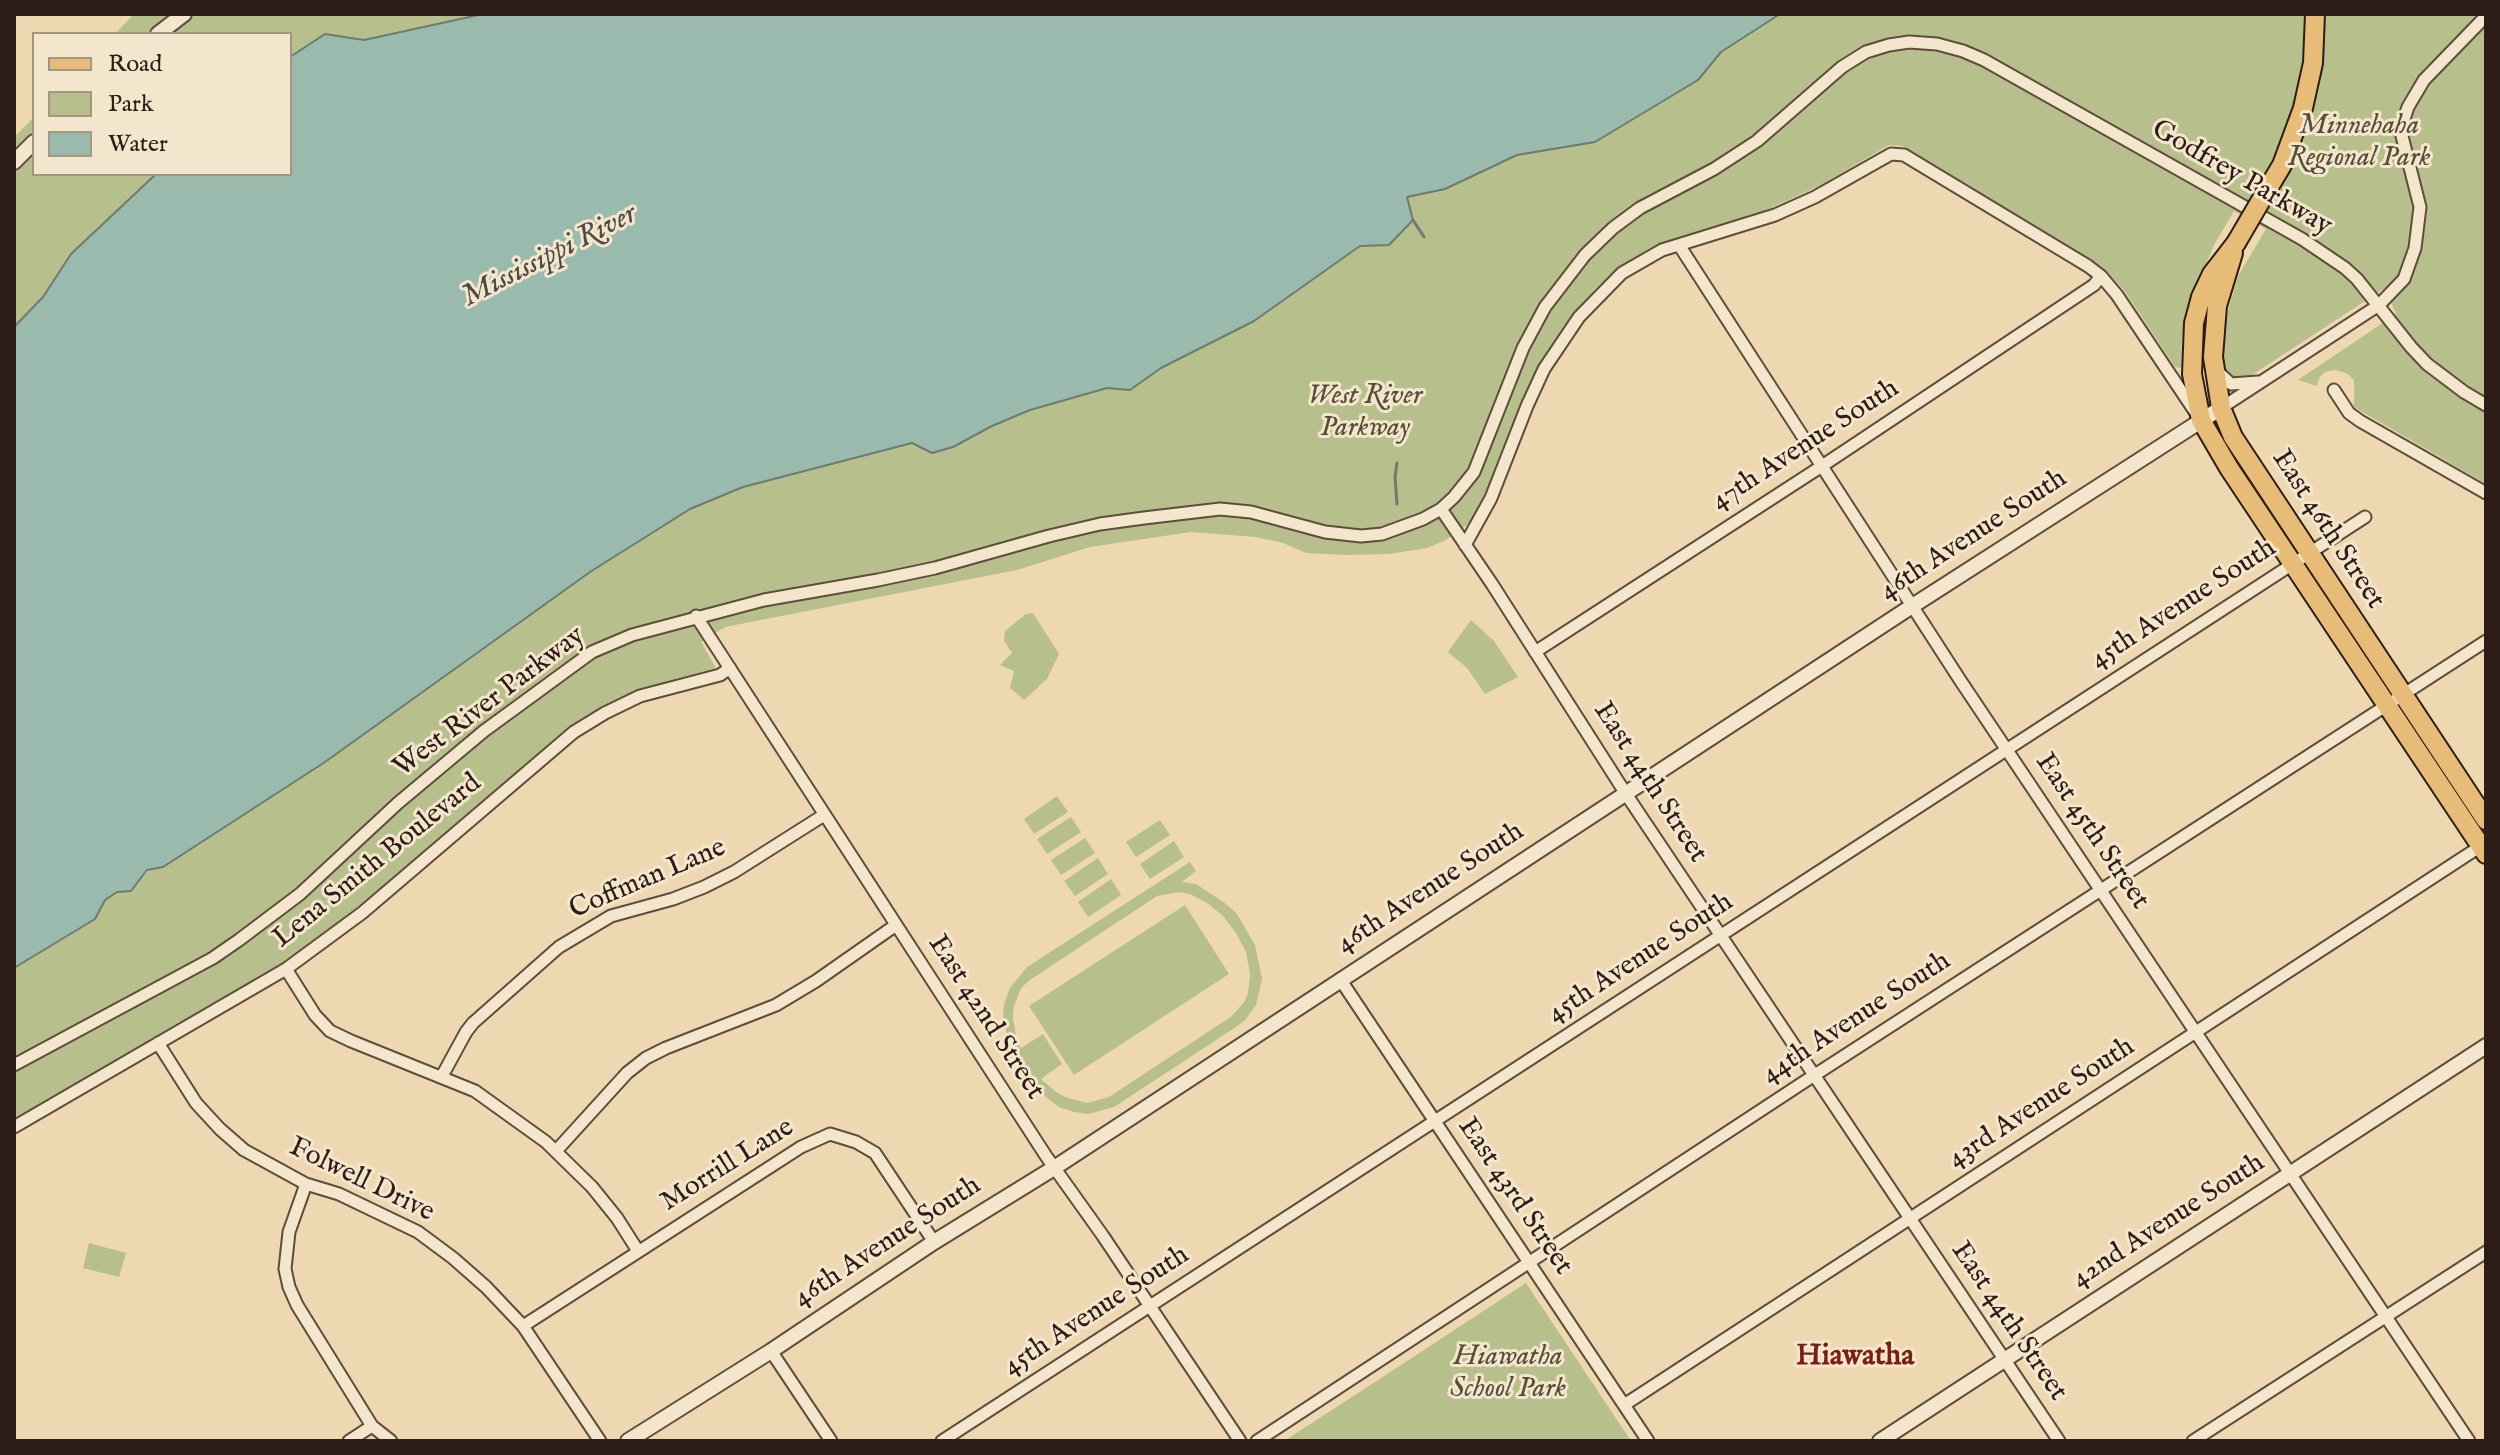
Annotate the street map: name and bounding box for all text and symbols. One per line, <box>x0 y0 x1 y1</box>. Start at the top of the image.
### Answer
legend <box>32 32 292 176</box>
text: Road <box>108 49 162 80</box>
text: Park <box>108 89 154 120</box>
park label: Minnehaha Regional Park <box>2288 110 2430 176</box>
street label: Godfrey Parkway <box>2145 114 2337 244</box>
text: Water <box>108 129 168 160</box>
water label: Mississippi River <box>457 197 643 317</box>
street label: 47th Avenue South <box>1706 373 1906 519</box>
park label: West River Parkway <box>1308 380 1422 446</box>
street label: East 46th Street <box>2263 444 2391 616</box>
street label: 46th Avenue South <box>1874 463 2074 609</box>
street label: 45th Avenue South <box>2085 533 2283 677</box>
street label: West River Parkway <box>388 620 592 786</box>
street label: East 44th Street <box>1585 696 1713 870</box>
street label: East 45th Street <box>2026 748 2156 916</box>
street label: Lena Smith Boulevard <box>267 768 489 956</box>
street label: 46th Avenue South <box>1331 816 1531 962</box>
street label: Coffman Lane <box>565 832 731 928</box>
street label: 45th Avenue South <box>1542 887 1740 1031</box>
street label: East 42nd Street <box>919 929 1051 1107</box>
street label: 44th Avenue South <box>1756 946 1958 1092</box>
street label: 43rd Avenue South <box>1942 1031 2142 1177</box>
street label: Morrill Lane <box>655 1112 801 1220</box>
street label: East 43rd Street <box>1449 1112 1579 1282</box>
street label: Folwell Drive <box>283 1131 439 1231</box>
street label: 42nd Avenue South <box>2066 1147 2272 1297</box>
street label: 46th Avenue South <box>788 1170 988 1316</box>
street label: East 44th Street <box>1942 1236 2074 1408</box>
street label: 45th Avenue South <box>998 1240 1196 1384</box>
district label: Hiawatha <box>1796 1340 1914 1376</box>
park label: Hiawatha School Park <box>1450 1341 1566 1407</box>

